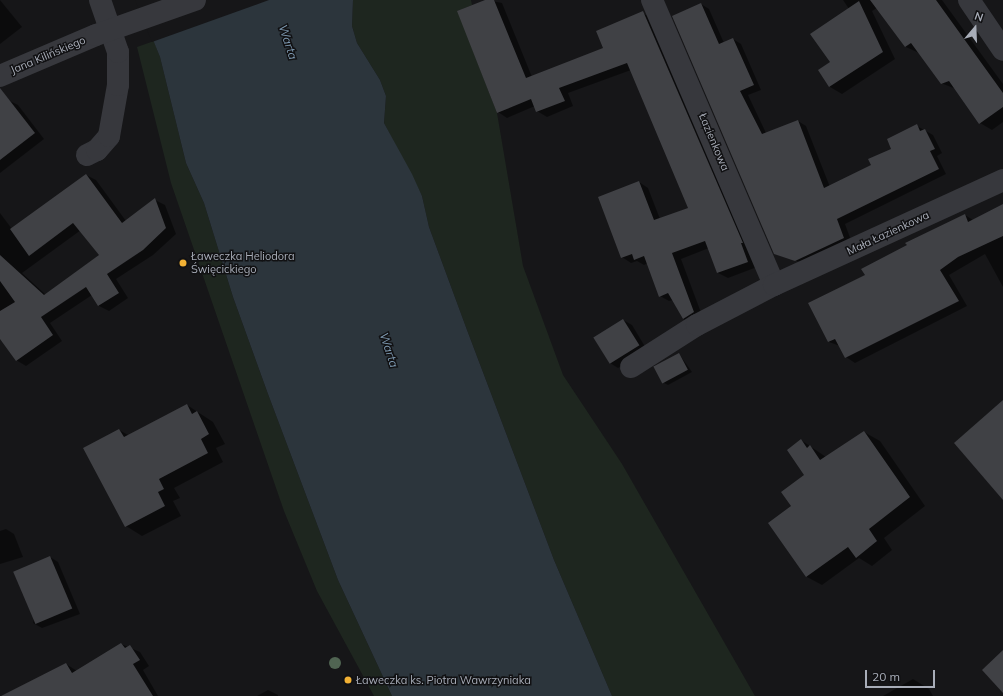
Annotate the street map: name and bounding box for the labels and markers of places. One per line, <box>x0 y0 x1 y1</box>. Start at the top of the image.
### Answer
place label: Ławeczka Heliodora Święcickiego <box>191 250 295 276</box>
marker: Ławeczka Heliodora Święcickiego <box>178 258 188 268</box>
place label: Ławeczka ks. Piotra Wawrzyniaka <box>356 673 531 687</box>
marker: Ławeczka ks. Piotra Wawrzyniaka <box>343 675 353 685</box>

